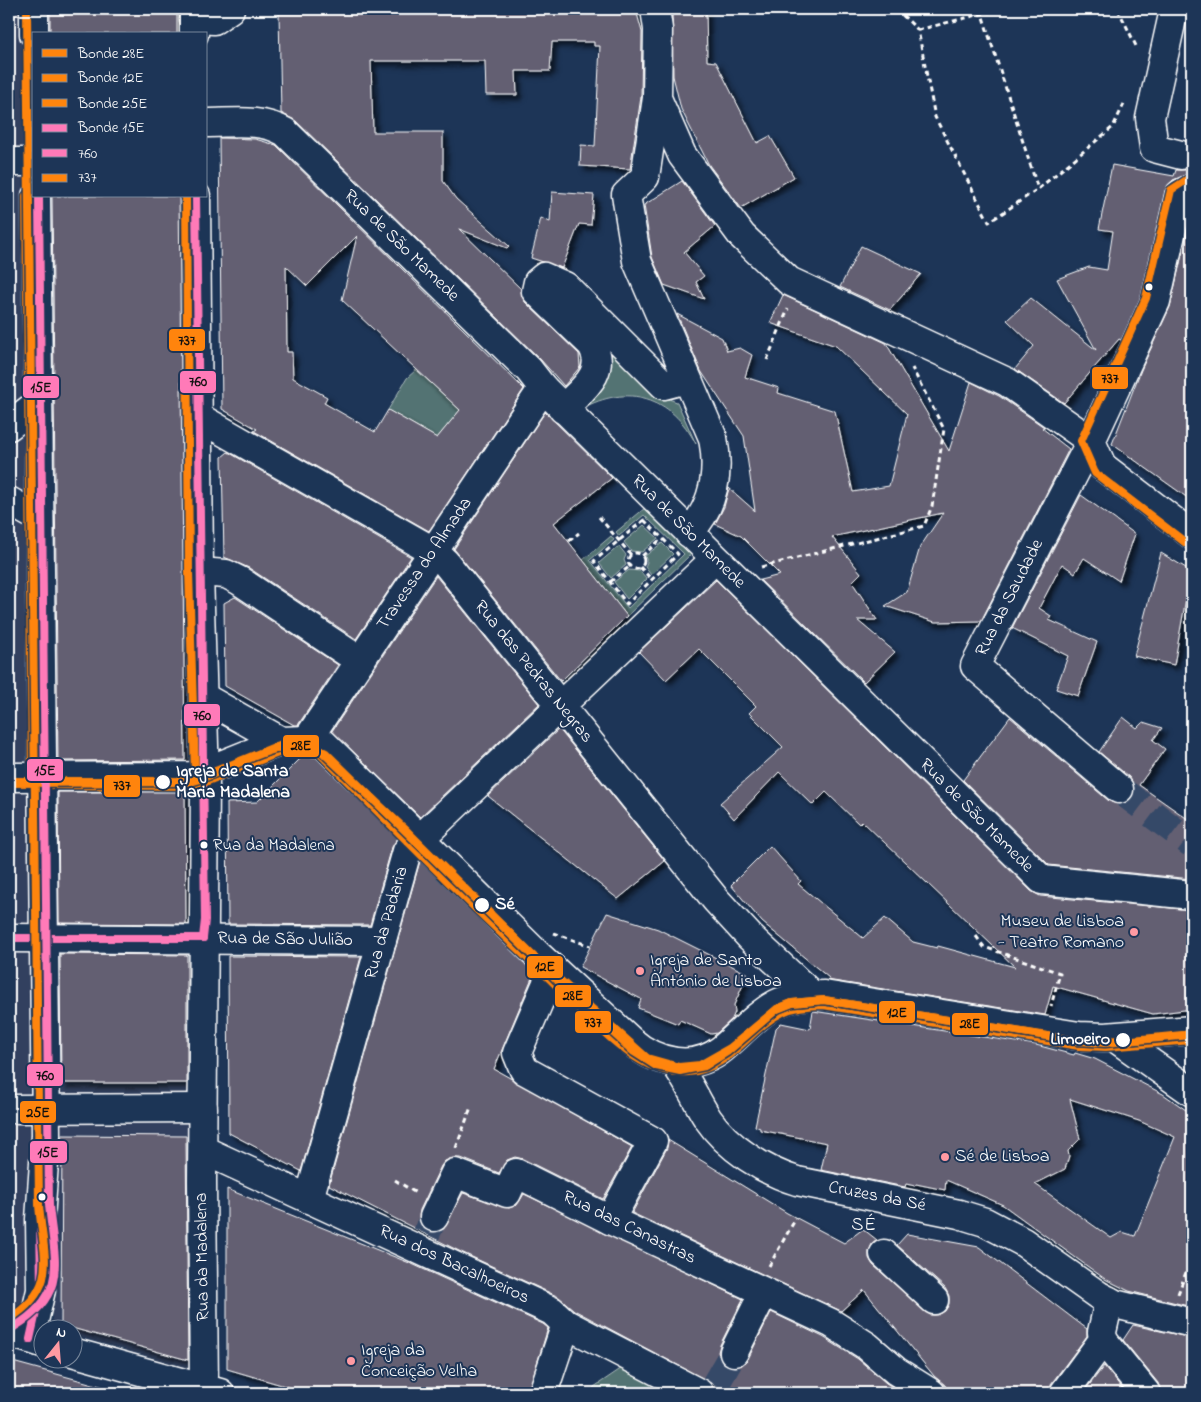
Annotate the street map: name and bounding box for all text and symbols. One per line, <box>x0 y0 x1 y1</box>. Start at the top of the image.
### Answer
legend <box>32 32 208 198</box>
text: Bonde 28E <box>77 43 144 65</box>
text: Bonde 12E <box>77 67 144 89</box>
text: Bonde 25E <box>77 93 147 115</box>
text: Bonde 15E <box>77 117 145 139</box>
text: 760 <box>78 143 98 165</box>
text: 737 <box>78 167 97 189</box>
street label: Rua de São Mamede <box>337 184 466 309</box>
unlabelled marker <box>1144 282 1154 292</box>
line badge: 737 <box>168 328 206 352</box>
text: 737 <box>178 331 196 352</box>
line badge: 737 <box>1091 366 1129 390</box>
text: 737 <box>1101 369 1119 390</box>
line badge: 760 <box>179 370 217 394</box>
text: 760 <box>189 372 207 393</box>
line badge: 15E <box>22 375 60 399</box>
text: 15E <box>31 378 52 399</box>
street label: Rua de São Mamede <box>625 469 752 596</box>
street label: Travessa do Almada <box>371 492 479 636</box>
street label: Rua da Saudade <box>969 534 1051 661</box>
street label: Rua das Pedras Negras <box>466 595 599 750</box>
line badge: 760 <box>183 703 221 727</box>
text: 760 <box>193 706 211 727</box>
line badge: 28E <box>282 734 320 758</box>
text: 28E <box>290 736 312 757</box>
street label: Rua de São Mamede <box>913 753 1040 880</box>
line badge: 15E <box>26 758 64 782</box>
place label: Igreja de Santa Maria Madalena <box>176 759 290 806</box>
text: 15E <box>35 761 56 782</box>
marker: Igreja de Santa Maria Madalena <box>154 773 172 791</box>
line badge: 737 <box>103 774 141 798</box>
text: 737 <box>113 776 131 797</box>
place label: Rua da Madalena <box>213 833 335 858</box>
marker: Rua da Madalena <box>199 840 209 850</box>
street label: Rua da Padaria <box>358 864 416 982</box>
place label: Sé <box>495 892 516 918</box>
marker: Sé <box>473 896 491 914</box>
place label: Museu de Lisboa - Teatro Romano <box>998 909 1124 956</box>
street label: Rua de São Julião <box>217 926 353 954</box>
marker: Museu de Lisboa - Teatro Romano <box>1128 926 1140 938</box>
place label: Igreja de Santo António de Lisboa <box>650 948 782 995</box>
line badge: 12E <box>526 955 564 979</box>
text: 12E <box>535 957 555 978</box>
marker: Igreja de Santo António de Lisboa <box>634 965 646 977</box>
line badge: 28E <box>554 984 592 1008</box>
text: 28E <box>562 986 584 1007</box>
line badge: 12E <box>878 1000 916 1024</box>
text: 12E <box>887 1003 907 1024</box>
line badge: 737 <box>574 1010 612 1034</box>
line badge: 28E <box>951 1012 989 1036</box>
text: 737 <box>584 1013 602 1034</box>
text: 28E <box>959 1014 981 1035</box>
place label: Limoeiro <box>1051 1027 1110 1053</box>
marker: Limoeiro <box>1114 1031 1132 1049</box>
line badge: 760 <box>26 1063 64 1087</box>
text: 760 <box>36 1066 54 1087</box>
line badge: 25E <box>19 1100 57 1124</box>
text: 25E <box>25 1103 50 1124</box>
line badge: 15E <box>29 1140 68 1164</box>
text: 15E <box>38 1143 59 1164</box>
place label: Sé de Lisboa <box>955 1144 1049 1170</box>
marker: Sé de Lisboa <box>939 1151 951 1163</box>
street label: Cruzes da Sé <box>826 1175 929 1219</box>
street label: Rua das Canastras <box>558 1184 700 1272</box>
unlabelled marker <box>37 1192 47 1202</box>
street label: Rua da Madalena <box>189 1192 217 1322</box>
district label: SÉ <box>851 1212 877 1239</box>
street label: Rua dos Bacalhoeiros <box>374 1219 534 1311</box>
north arrow <box>32 1320 82 1370</box>
text: N <box>54 1322 69 1344</box>
place label: Igreja da Conceição Velha <box>361 1338 477 1385</box>
marker: Igreja da Conceição Velha <box>345 1355 357 1367</box>

